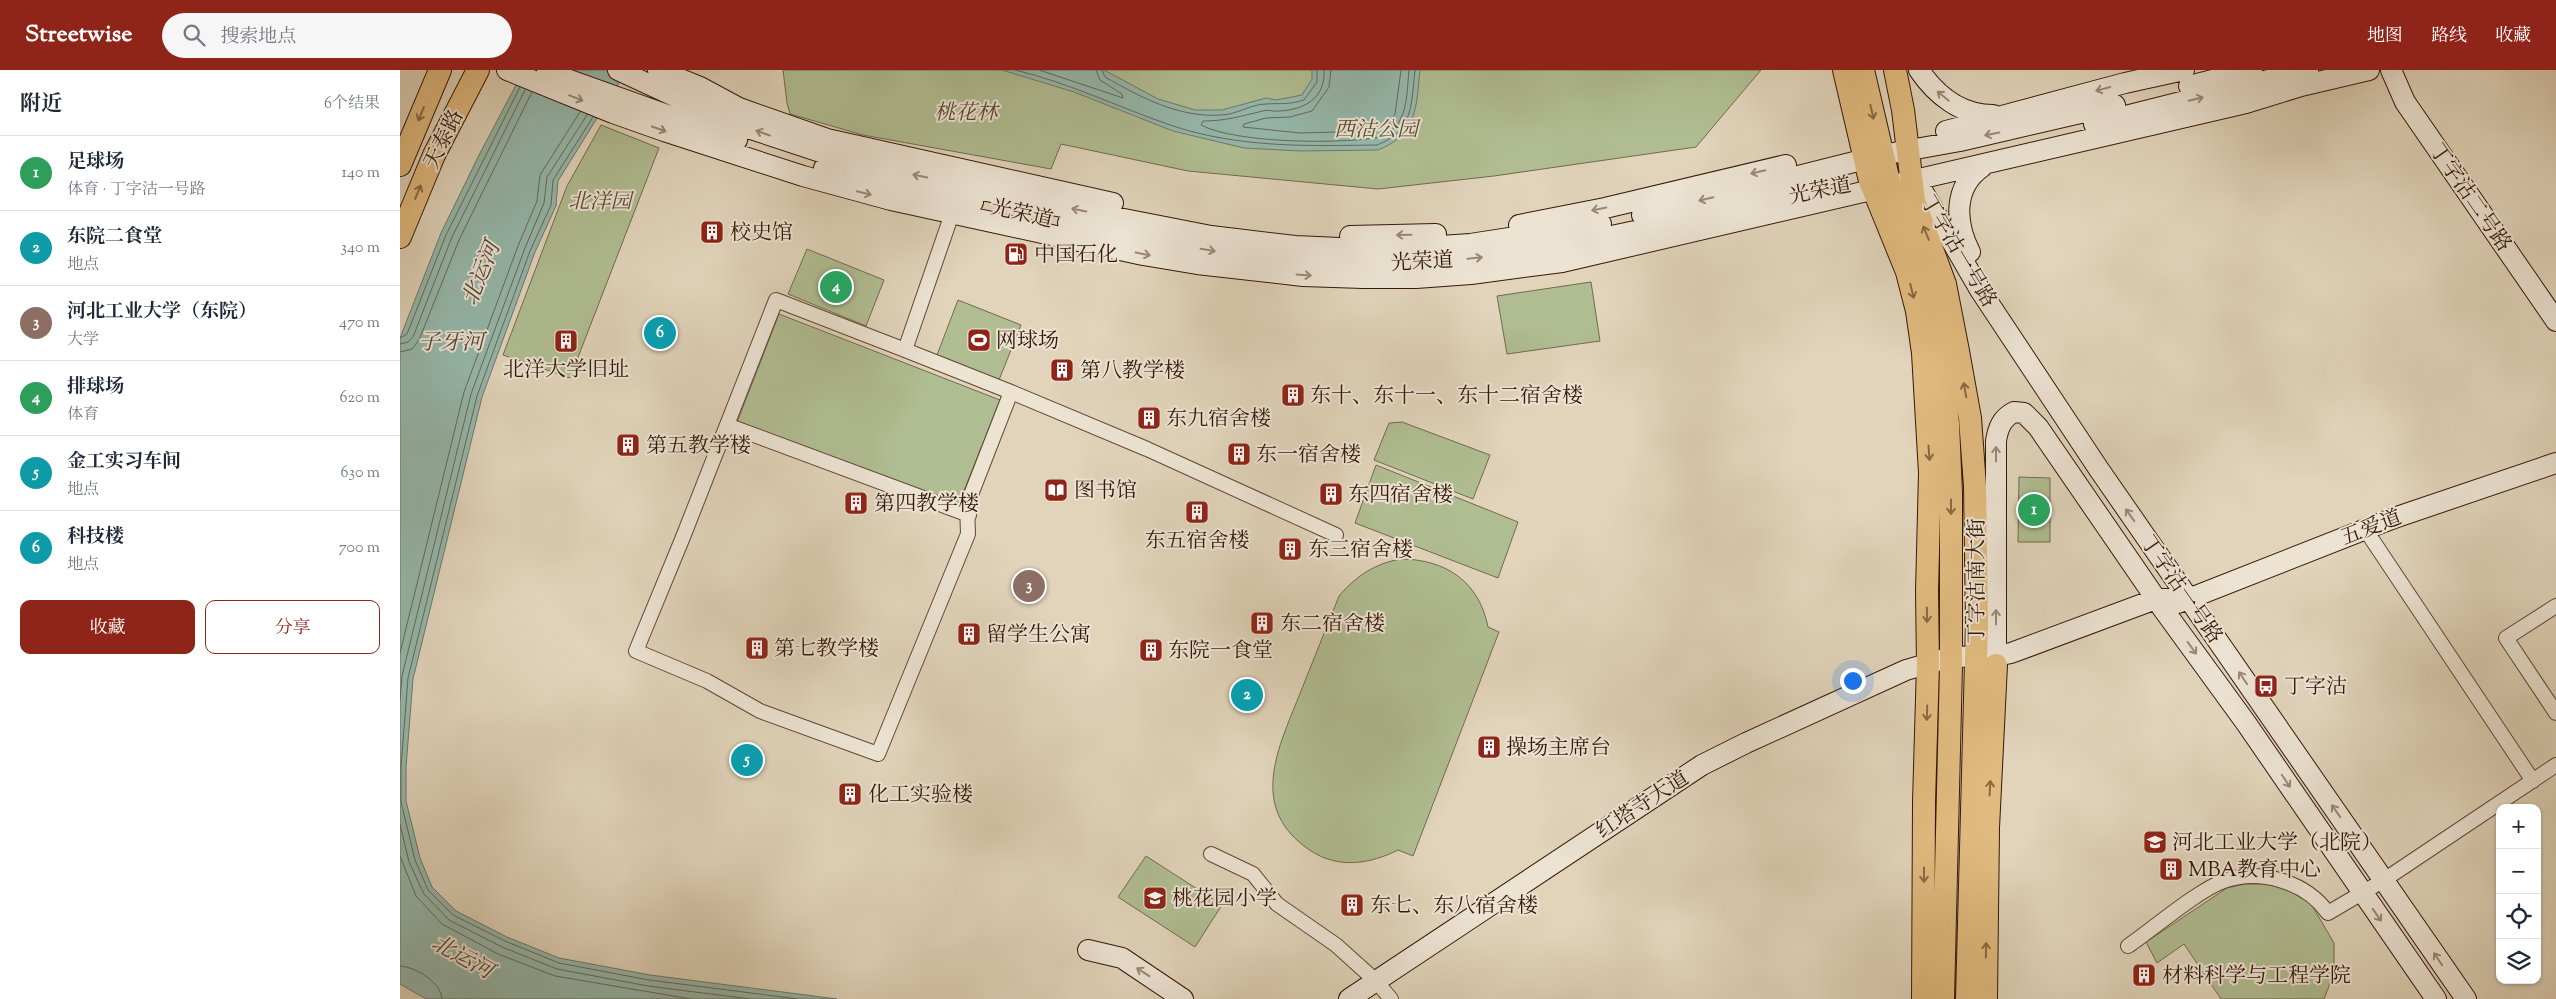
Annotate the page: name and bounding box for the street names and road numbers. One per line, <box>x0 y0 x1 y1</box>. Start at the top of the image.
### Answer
street label: 天泰路 <box>418 105 472 175</box>
street label: 丁字沽二号路 <box>2421 138 2518 258</box>
street label: 光荣道 <box>1787 171 1854 213</box>
street label: 丁字沽一号路 <box>1912 190 2003 314</box>
street label: 光荣道 <box>987 193 1056 237</box>
street label: 光荣道 <box>1390 246 1454 280</box>
street label: 五爱道 <box>2337 504 2407 554</box>
street label: 丁字沽南大街 <box>1963 518 1993 644</box>
street label: 丁字沽一号路 <box>2132 530 2229 650</box>
street label: 红塔寺大道 <box>1591 765 1695 847</box>

